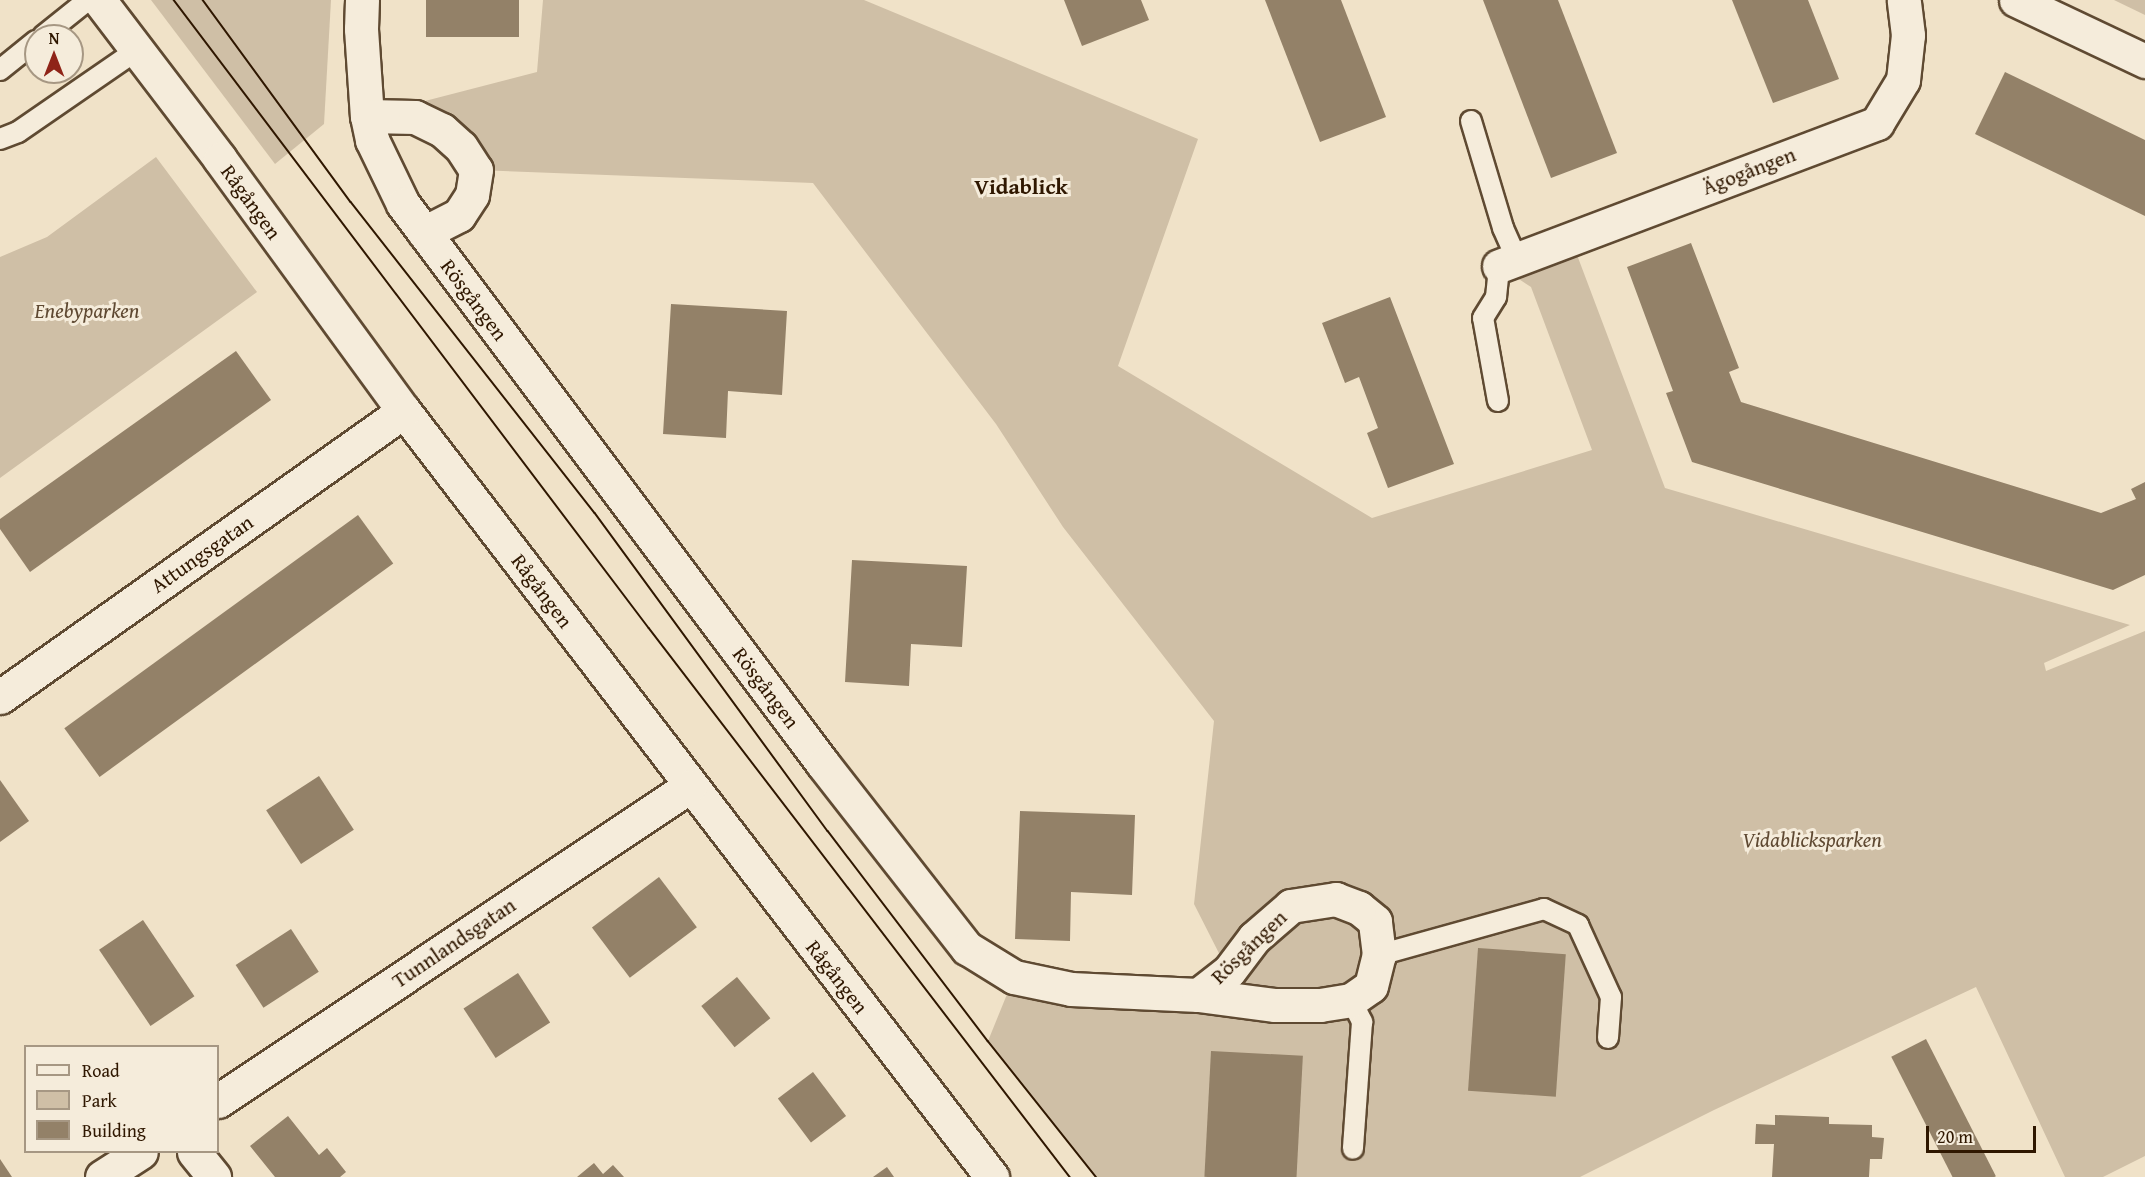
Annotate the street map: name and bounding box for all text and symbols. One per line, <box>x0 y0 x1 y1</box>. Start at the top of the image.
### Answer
north arrow <box>24 24 84 84</box>
text: N <box>49 26 59 50</box>
street label: Ägogången <box>1699 142 1799 200</box>
street label: Rågången <box>215 160 287 244</box>
district label: Vidablick <box>974 174 1068 200</box>
street label: Rösgången <box>435 254 513 346</box>
park label: Enebyparken <box>35 298 139 324</box>
street label: Attungsgatan <box>146 510 258 598</box>
street label: Rågången <box>506 549 578 633</box>
street label: Rösgången <box>727 642 805 734</box>
park label: Vidablicksparken <box>1742 827 1882 853</box>
street label: Tunnlandsgatan <box>388 892 520 994</box>
street label: Rösgången <box>1206 905 1292 989</box>
street label: Rågången <box>801 935 873 1019</box>
legend <box>24 1045 219 1153</box>
text: Road <box>82 1057 120 1084</box>
text: Park <box>82 1087 117 1114</box>
scale bar <box>1929 1114 2038 1152</box>
text: Building <box>82 1117 146 1144</box>
text: 20 m <box>1937 1123 1973 1150</box>

